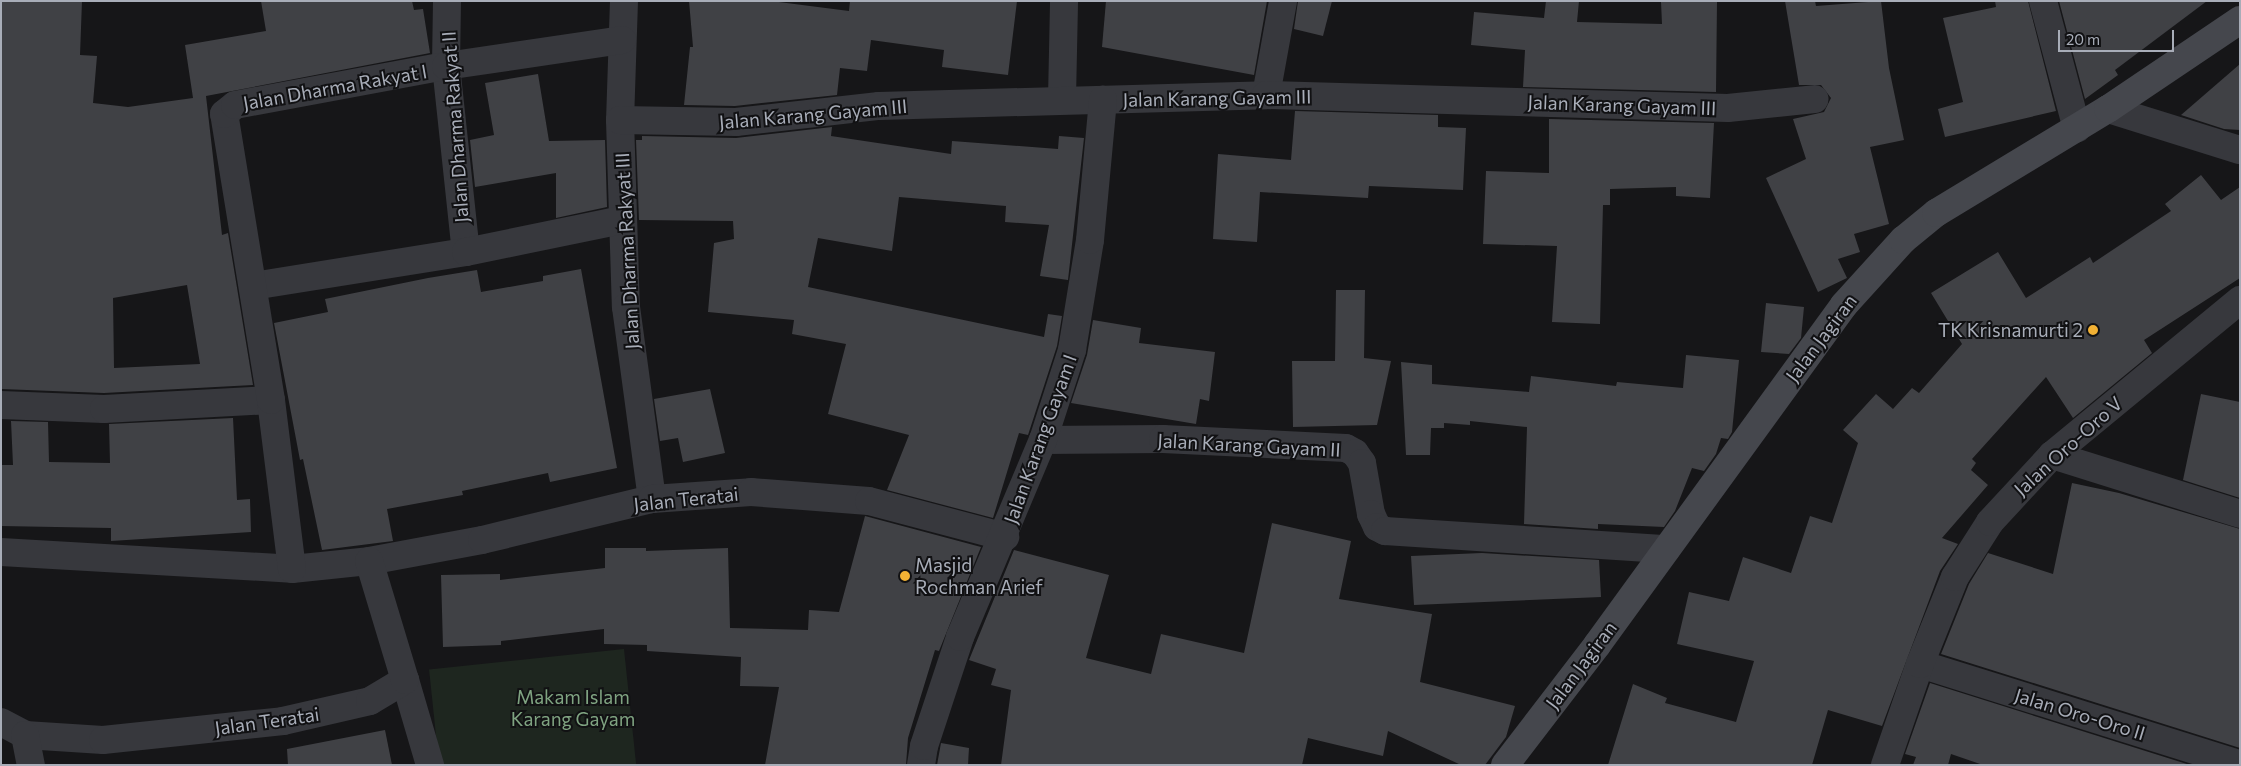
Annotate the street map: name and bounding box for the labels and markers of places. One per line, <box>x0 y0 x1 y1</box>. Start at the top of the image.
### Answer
place label: TK Krisnamurti 2 <box>1938 319 2083 341</box>
marker: TK Krisnamurti 2 <box>2087 324 2099 336</box>
place label: Masjid Rochman Arief <box>915 554 1043 598</box>
marker: Masjid Rochman Arief <box>899 570 911 582</box>

